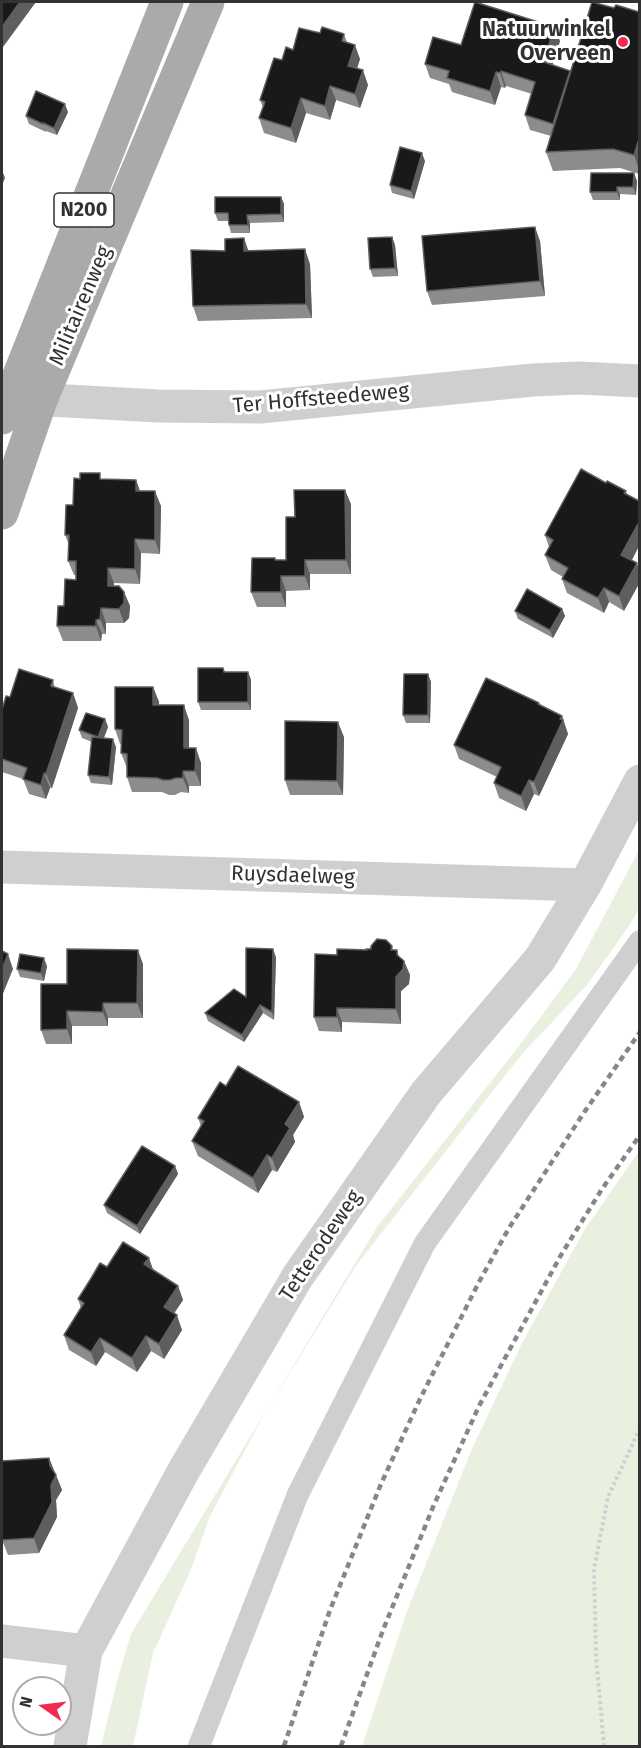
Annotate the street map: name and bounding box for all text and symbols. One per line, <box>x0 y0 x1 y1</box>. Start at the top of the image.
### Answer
place label: Natuurwinkel Overveen <box>482 17 611 67</box>
marker: Natuurwinkel Overveen <box>616 35 630 49</box>
road number: N200 <box>54 193 114 227</box>
street label: Militairenweg <box>44 242 118 370</box>
street label: Ter Hoffsteedeweg <box>232 379 410 419</box>
street label: Ruysdaelweg <box>231 861 355 891</box>
street label: Tetterodeweg <box>275 1186 367 1306</box>
north arrow <box>12 1676 72 1736</box>
text: N <box>15 1695 36 1709</box>

